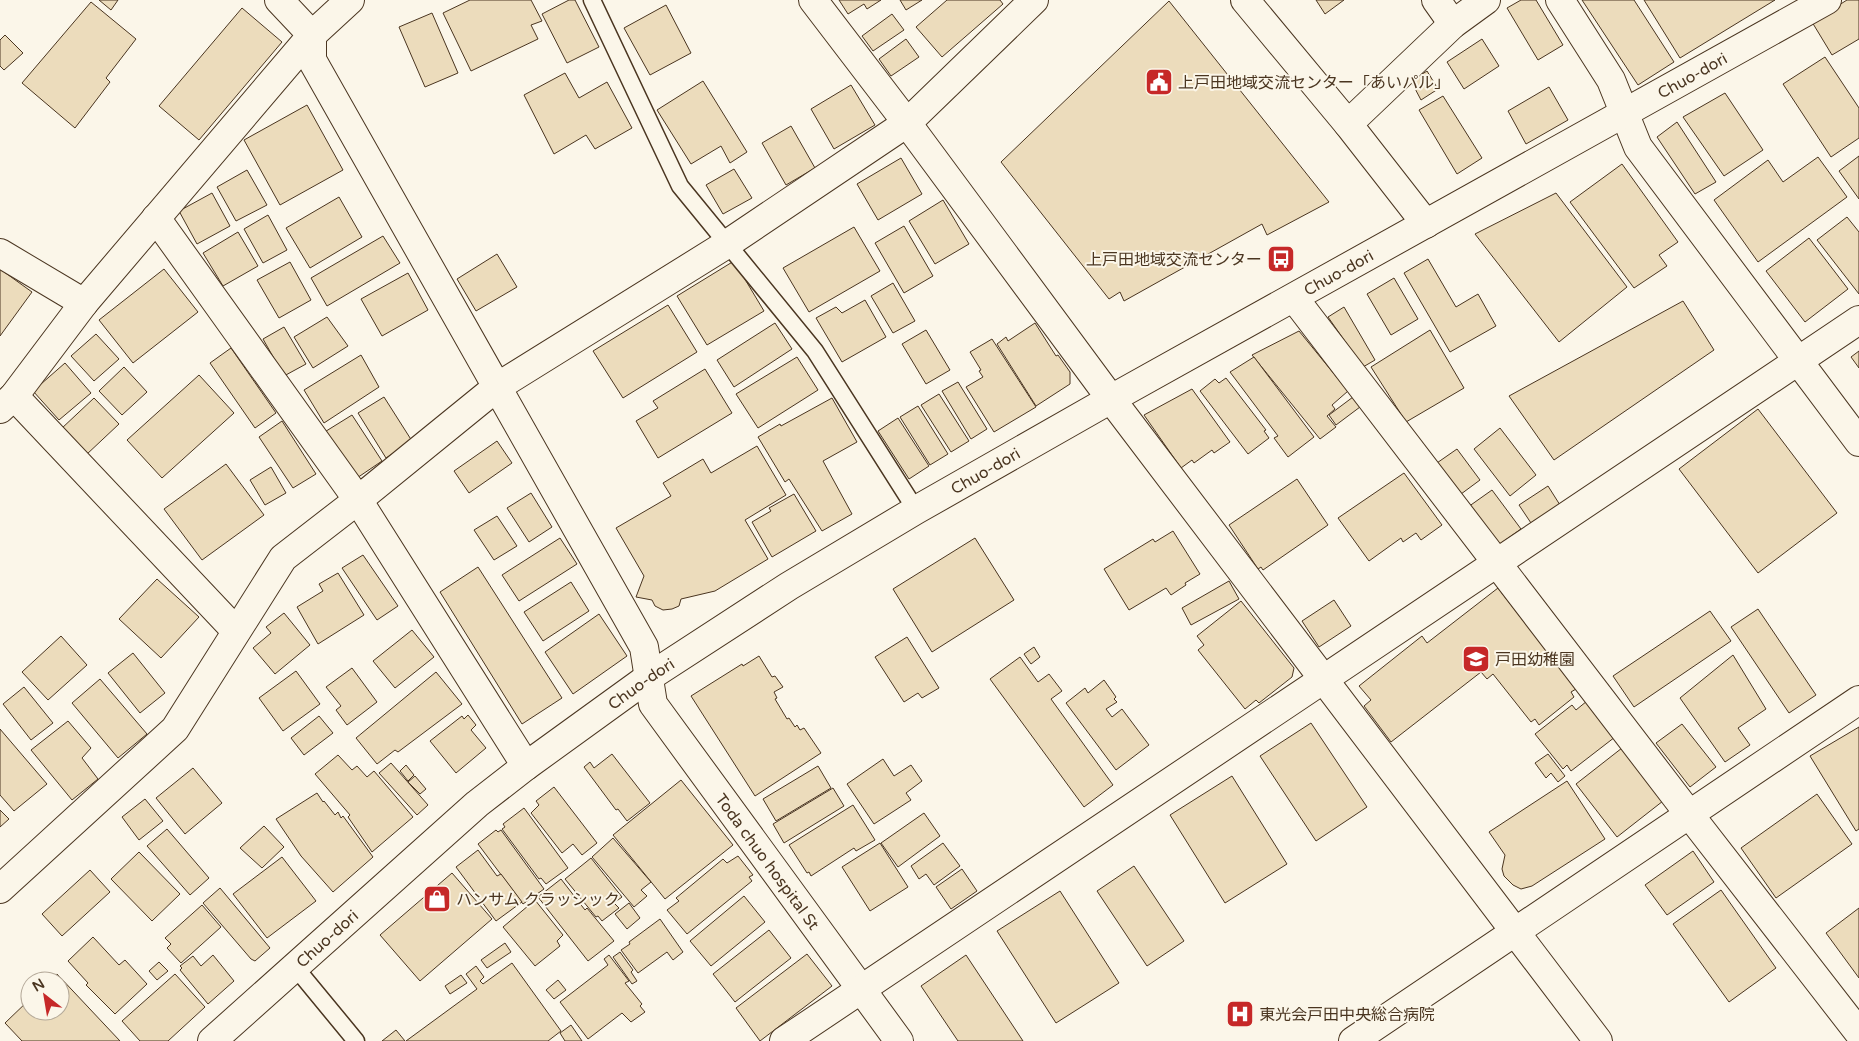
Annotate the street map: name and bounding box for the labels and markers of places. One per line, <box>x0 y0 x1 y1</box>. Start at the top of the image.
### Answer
public building icon: 上戸田地域交流センター「あいパル」 <box>1144 67 1174 97</box>
place label: 上戸田地域交流センター「あいパル」 <box>1178 73 1450 93</box>
bus stop icon: 上戸田地域交流センター <box>1266 244 1296 274</box>
place label: 上戸田地域交流センター <box>1086 250 1262 270</box>
school or university icon: 戸田幼稚園 <box>1461 644 1491 674</box>
place label: 戸田幼稚園 <box>1495 650 1575 670</box>
shop icon: ハンサム クラッシック <box>422 884 452 914</box>
place label: ハンサム クラッシック <box>456 890 620 910</box>
hospital icon: 東光会戸田中央総合病院 <box>1225 999 1255 1029</box>
place label: 東光会戸田中央総合病院 <box>1259 1005 1435 1025</box>

